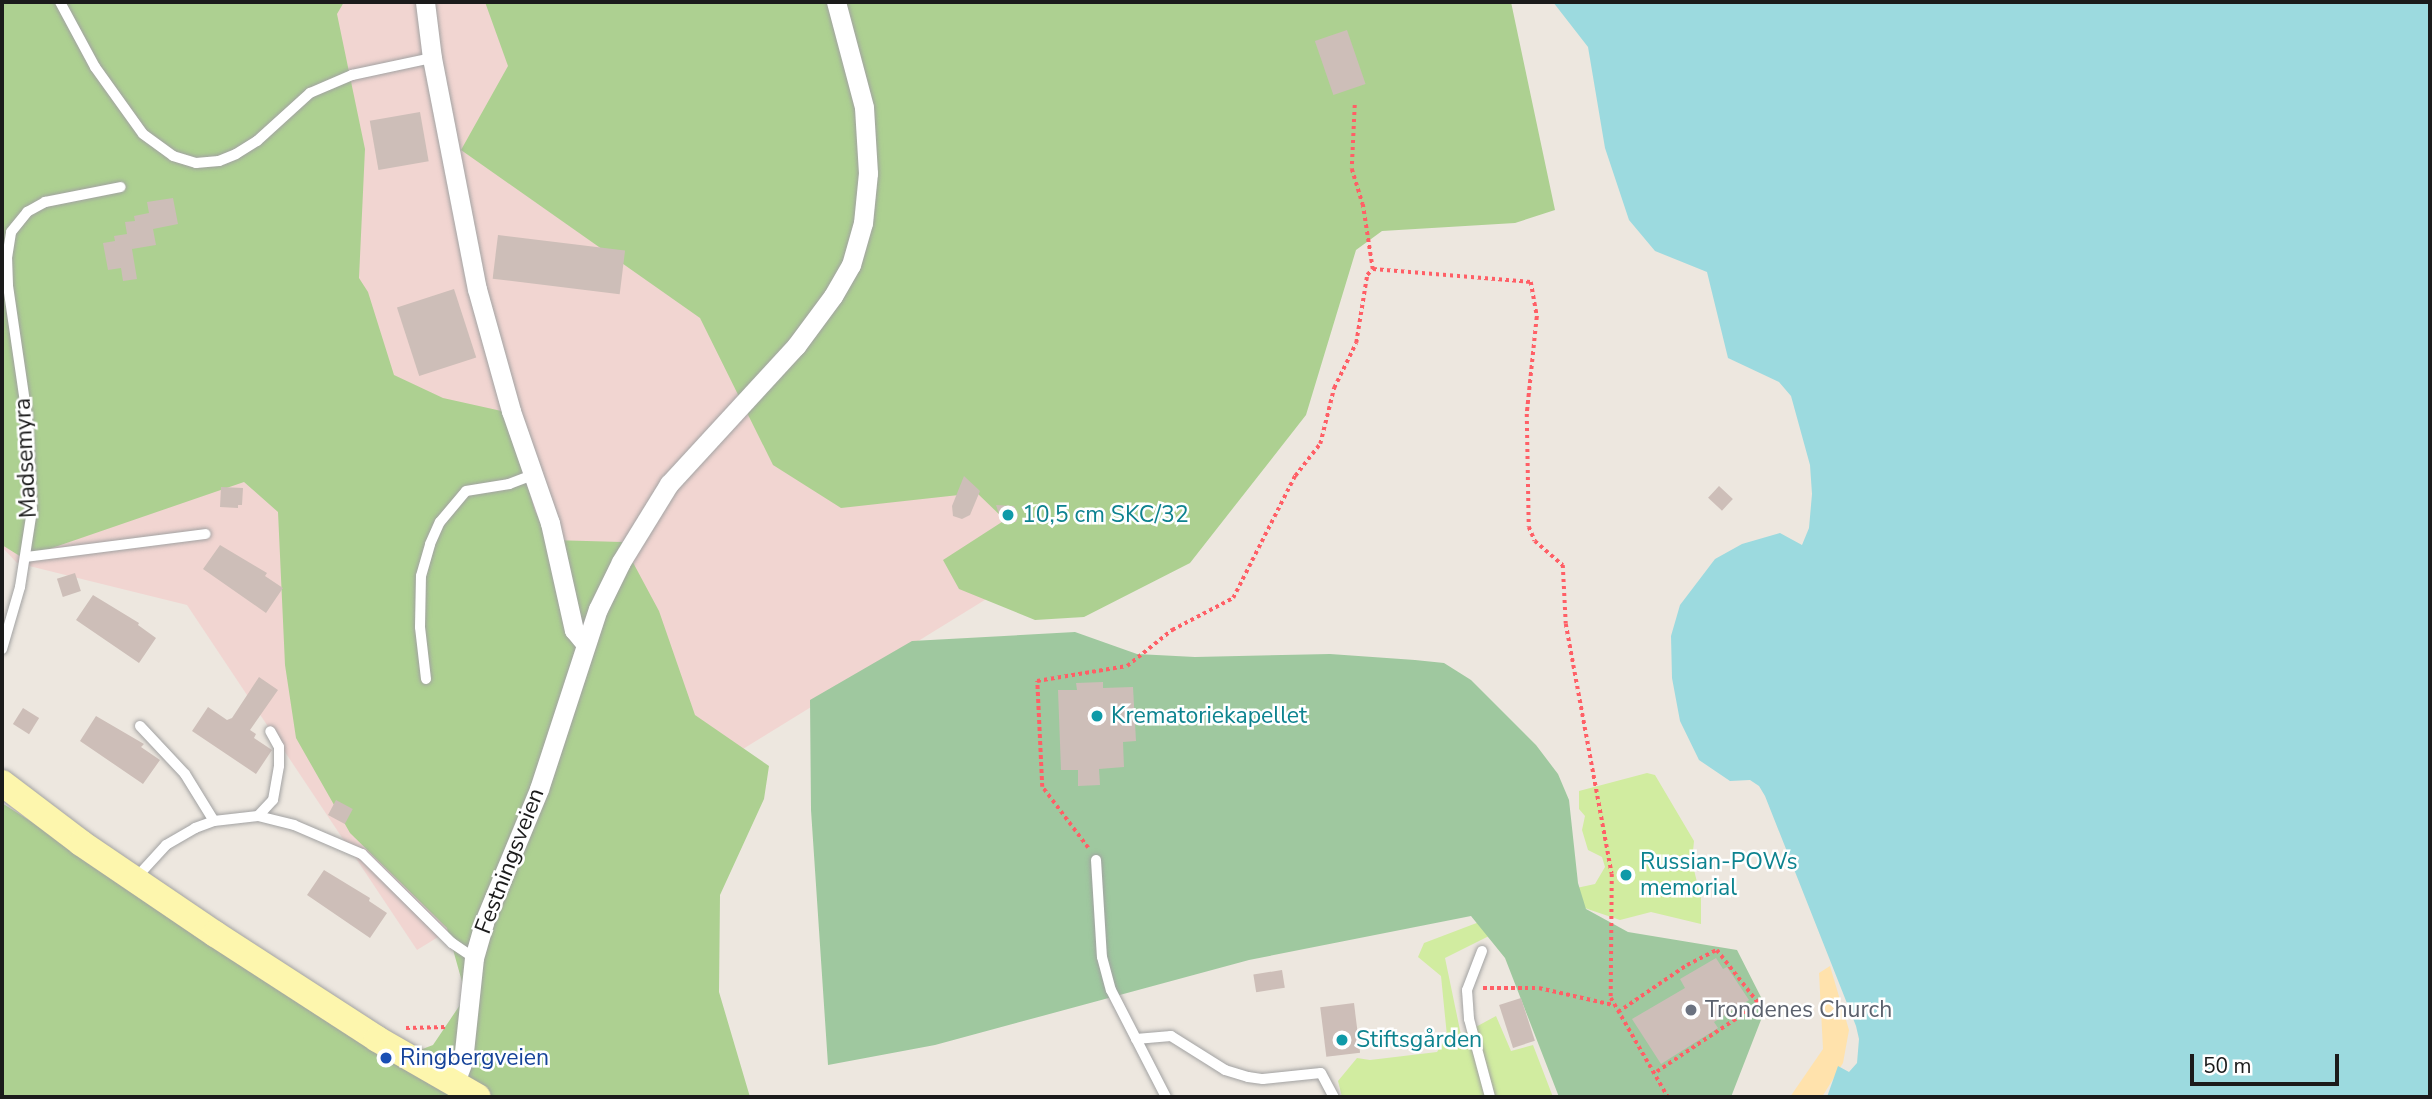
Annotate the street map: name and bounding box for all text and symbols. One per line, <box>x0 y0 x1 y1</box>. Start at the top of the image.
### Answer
street label: Madsemyra <box>9 397 43 519</box>
place label: 10,5 cm SKC/32 <box>1022 501 1189 529</box>
marker: 10,5 cm SKC/32 <box>1000 507 1016 523</box>
place label: Krematoriekapellet <box>1111 702 1307 730</box>
marker: Krematoriekapellet <box>1089 708 1105 724</box>
street label: Festningsveien <box>470 784 550 938</box>
place label: Russian-POWs memorial <box>1640 848 1797 902</box>
marker: Russian-POWs memorial <box>1618 867 1634 883</box>
place label: Trondenes Church <box>1705 996 1892 1024</box>
marker: Trondenes Church <box>1683 1002 1699 1018</box>
place label: Stiftsgården <box>1356 1026 1482 1054</box>
marker: Stiftsgården <box>1334 1032 1350 1048</box>
scale bar <box>2194 1040 2343 1084</box>
place label: Ringbergveien <box>400 1044 549 1072</box>
marker: Ringbergveien <box>378 1050 394 1066</box>
text: 50 m <box>2203 1052 2252 1080</box>

